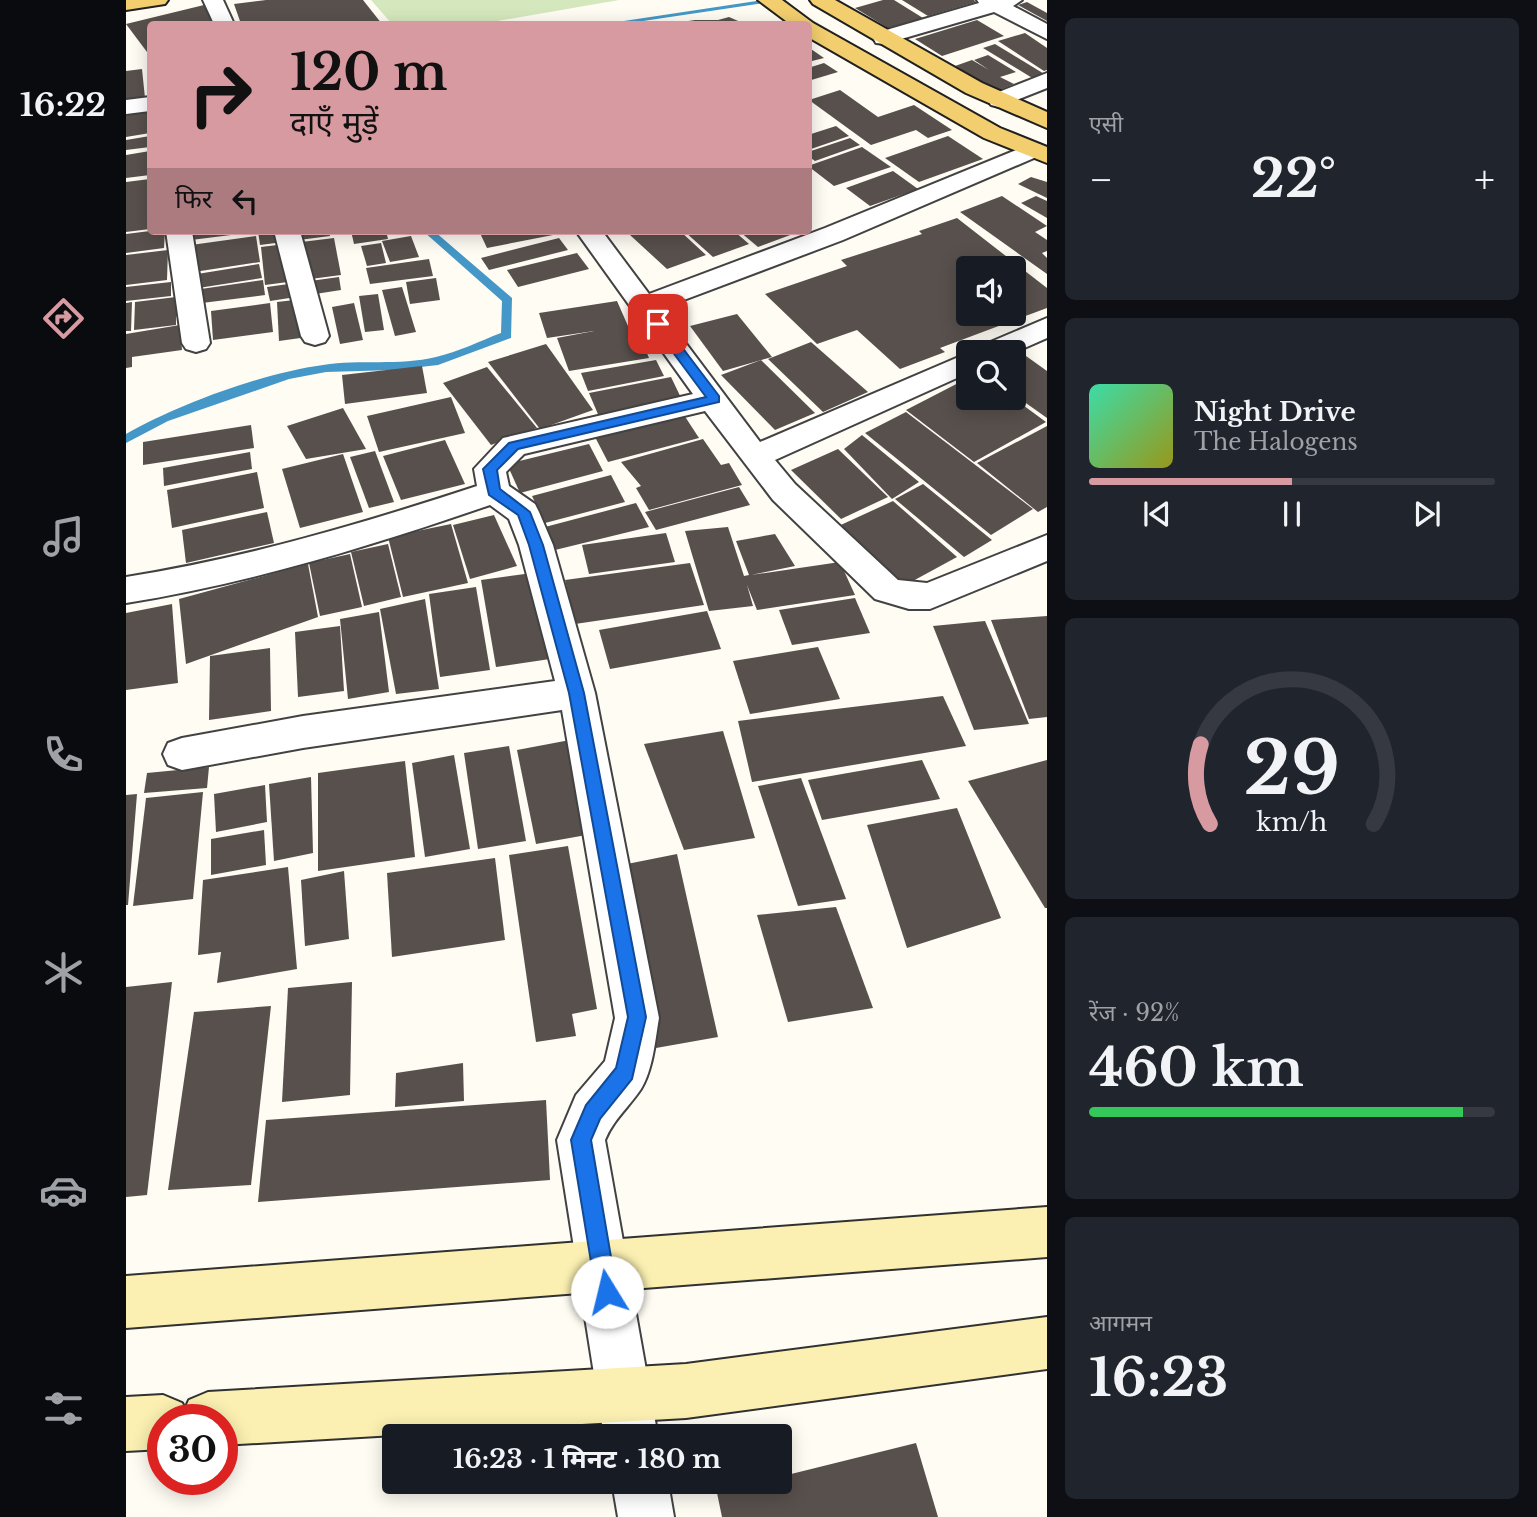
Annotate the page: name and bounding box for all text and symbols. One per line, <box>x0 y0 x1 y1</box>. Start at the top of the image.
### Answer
text: 120 m <box>290 42 448 103</box>
icon: right <box>175 49 266 140</box>
text: 16:22 <box>20 85 106 125</box>
text: दाएँ मुड़ें <box>290 103 378 143</box>
text: एसी <box>1089 110 1123 138</box>
text: 22° <box>1251 147 1336 211</box>
text: − <box>1089 156 1113 203</box>
text: + <box>1474 156 1495 203</box>
icon: left <box>226 182 264 220</box>
text: फिर <box>175 183 212 215</box>
map controls <box>956 256 1026 410</box>
button: sound <box>956 256 1026 326</box>
icon: directions <box>39 294 88 343</box>
pin <box>628 294 688 354</box>
icon: arrive <box>639 305 677 343</box>
button: search <box>956 340 1026 410</box>
text: Night Drive <box>1194 396 1356 428</box>
text: The Halogens <box>1194 428 1358 456</box>
icon: previous <box>1138 495 1176 533</box>
icon: pause <box>1273 495 1311 533</box>
icon: next <box>1408 495 1446 533</box>
icon: music <box>39 512 88 561</box>
text: 29 <box>1244 724 1340 815</box>
icon: phone <box>39 730 88 779</box>
text: km/h <box>1257 807 1327 838</box>
icon: climate <box>39 948 88 997</box>
text: रेंज · 92% <box>1089 999 1180 1027</box>
text: 460 km <box>1089 1036 1304 1100</box>
icon: car <box>39 1166 88 1215</box>
position arrow <box>570 1255 644 1329</box>
text: आगमन <box>1089 1309 1152 1337</box>
text: 16:23 <box>1089 1346 1228 1410</box>
icon: filters <box>39 1384 88 1433</box>
speed limit sign: 30 <box>147 1404 238 1495</box>
text: 16:23 · 1 मिनट · 180 m <box>453 1443 721 1475</box>

